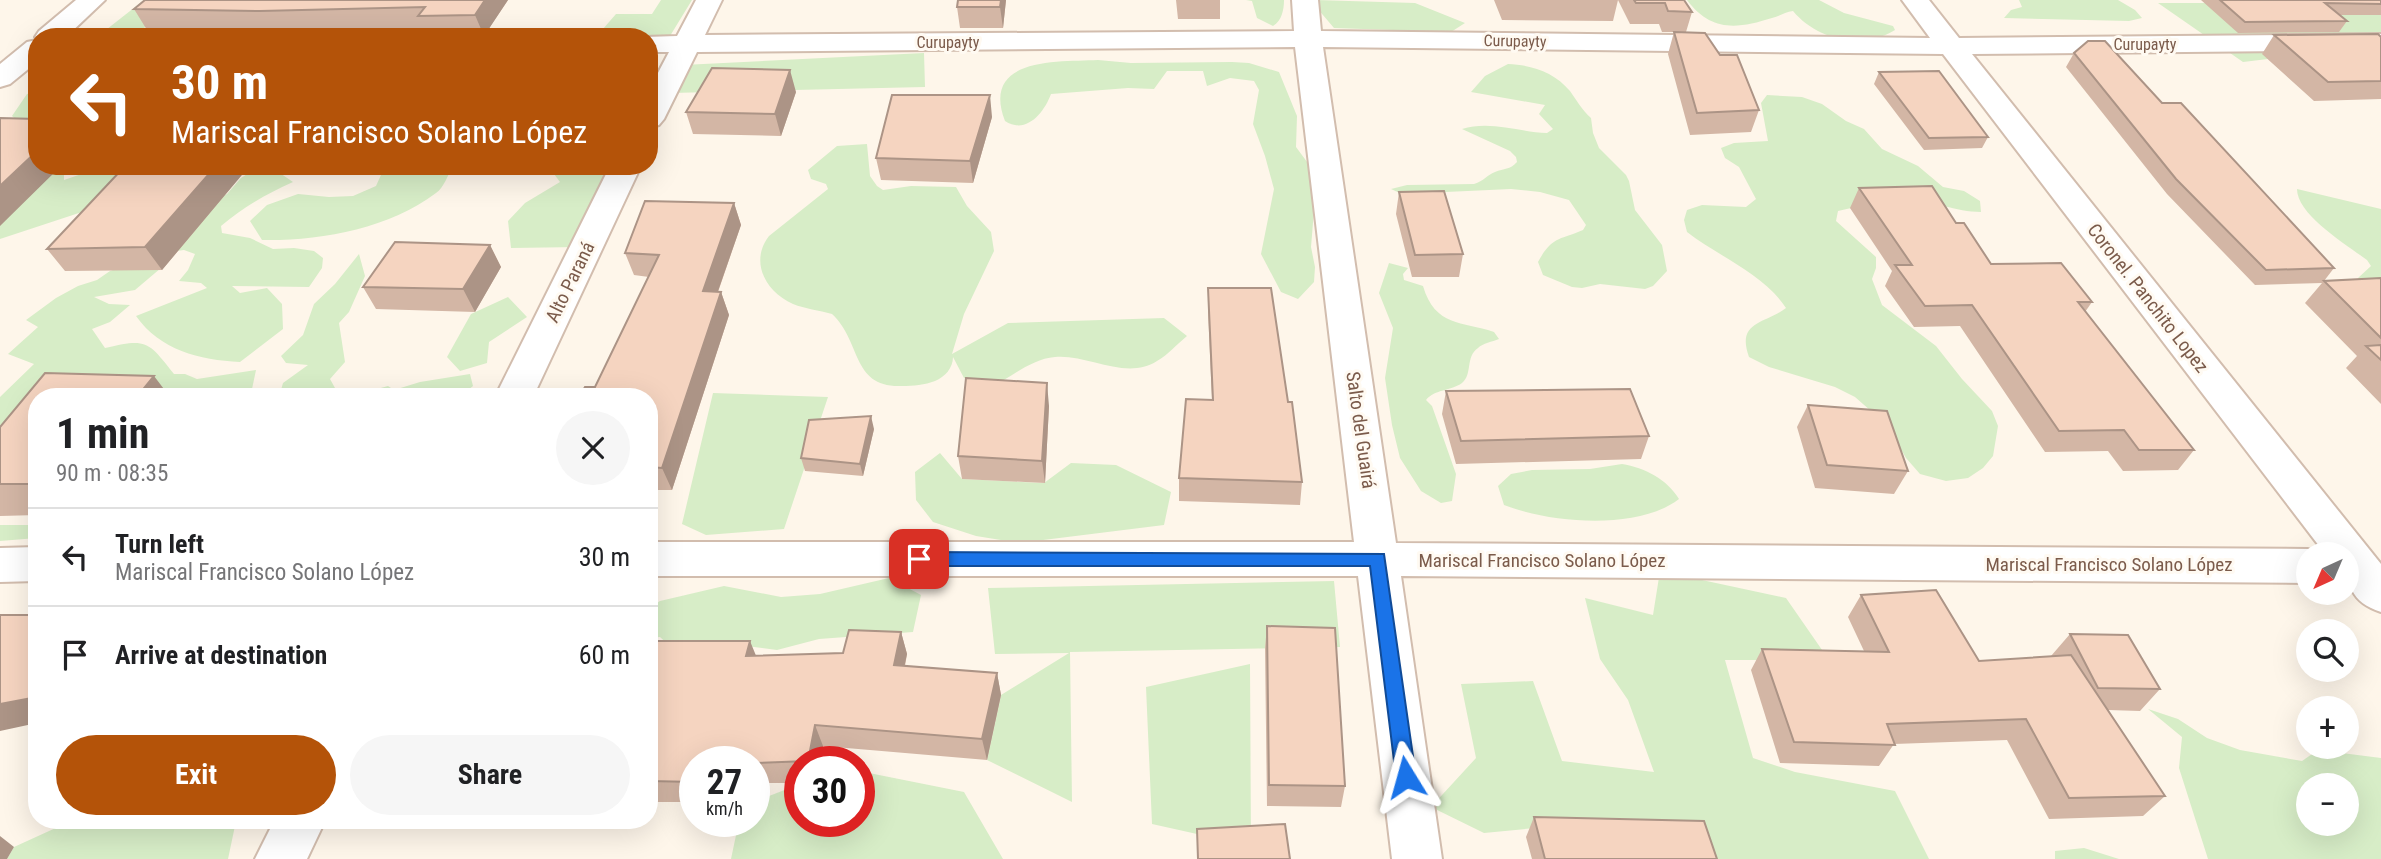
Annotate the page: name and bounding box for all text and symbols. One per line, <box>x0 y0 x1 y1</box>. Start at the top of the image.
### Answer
street label: Curupayty <box>1483 31 1547 51</box>
street label: Curupayty <box>917 33 980 52</box>
street label: Curupayty <box>2114 35 2177 54</box>
text: 30 m <box>171 54 268 111</box>
icon: left <box>56 56 147 147</box>
text: Mariscal Francisco Solano López <box>171 113 587 151</box>
street label: Coronel. Panchito Lopez <box>2083 219 2213 377</box>
street label: Alto Paraná <box>541 238 599 326</box>
street label: Salto del Guairá <box>1341 370 1381 490</box>
text: 1 min <box>56 409 149 458</box>
button: close <box>556 411 630 485</box>
text: 90 m · 08:35 <box>56 460 168 487</box>
text: Turn left <box>115 529 204 559</box>
pin <box>889 529 949 589</box>
icon: left <box>56 538 94 576</box>
icon: arrive <box>900 540 938 578</box>
text: 30 m <box>579 542 630 572</box>
north arrow <box>2296 542 2359 606</box>
map controls <box>2296 542 2359 836</box>
street label: Mariscal Francisco Solano López <box>1418 549 1666 572</box>
street label: Mariscal Francisco Solano López <box>1985 553 2233 576</box>
text: Mariscal Francisco Solano López <box>115 559 414 586</box>
button: search <box>2296 619 2359 682</box>
icon: arrive <box>56 636 94 674</box>
text: Arrive at destination <box>115 640 327 670</box>
text: 60 m <box>579 640 630 670</box>
button: + <box>2296 696 2359 759</box>
button: Exit <box>56 735 336 815</box>
button: Share <box>350 735 630 815</box>
position arrow <box>1369 740 1443 814</box>
speed limit sign: 30 <box>784 746 875 837</box>
text: 27 <box>707 762 742 803</box>
button: − <box>2296 773 2359 836</box>
text: km/h <box>706 798 743 819</box>

